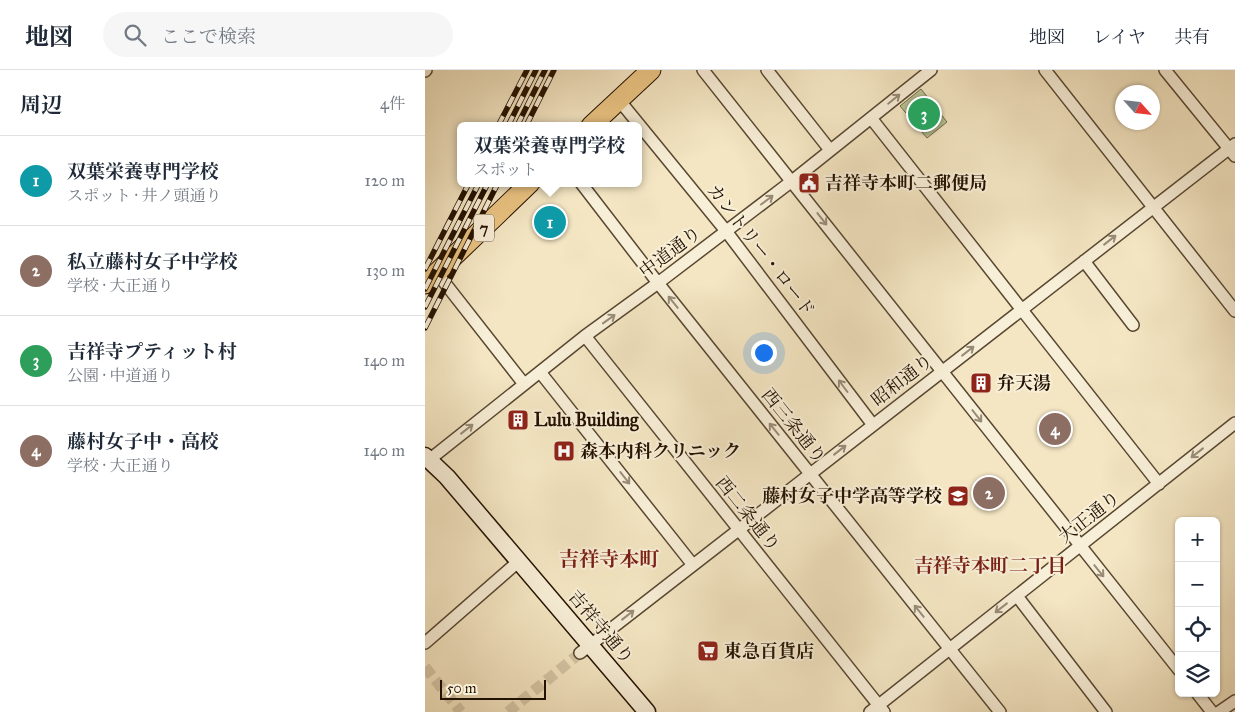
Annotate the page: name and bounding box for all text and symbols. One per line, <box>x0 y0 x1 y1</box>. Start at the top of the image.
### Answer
search box <box>103 12 453 57</box>
icon: search <box>121 21 149 49</box>
text: 地図 <box>25 22 73 52</box>
text: ここで検索 <box>161 25 256 48</box>
text: 地図 <box>1029 26 1065 48</box>
text: レイヤ <box>1093 26 1146 48</box>
text: 共有 <box>1174 26 1210 48</box>
north arrow <box>1115 85 1160 130</box>
text: 周辺 <box>20 92 62 118</box>
one-way arrow <box>887 93 900 104</box>
text: 4件 <box>380 94 405 113</box>
pin: 3 <box>908 95 940 133</box>
popup <box>457 122 642 187</box>
text: 双葉栄養専門学校 <box>473 134 626 157</box>
text: 双葉栄養専門学校 <box>67 160 219 183</box>
text: スポット <box>473 160 538 179</box>
text: 1 <box>33 171 39 190</box>
text: 120 m <box>365 171 405 190</box>
public building icon: 吉祥寺本町二郵便局 <box>797 171 821 195</box>
place label: 吉祥寺本町二郵便局 <box>825 172 987 194</box>
street label: カントリー・ロード <box>702 179 820 321</box>
text: スポット · 井ノ頭通り <box>67 186 221 205</box>
one-way arrow <box>760 195 774 205</box>
pin: 1 <box>534 203 566 241</box>
one-way arrow <box>817 212 827 226</box>
road number: 7 <box>474 214 494 242</box>
street label: 中道通り <box>635 222 705 282</box>
one-way arrow <box>1103 235 1116 246</box>
text: 私立藤村女子中学校 <box>67 250 238 273</box>
text: 2 <box>32 261 40 280</box>
text: 130 m <box>366 261 405 280</box>
text: 学校 · 大正通り <box>67 276 173 295</box>
one-way arrow <box>668 296 679 309</box>
one-way arrow <box>602 314 616 324</box>
text: 吉祥寺プティット村 <box>67 340 236 363</box>
your location <box>751 340 777 366</box>
one-way arrow <box>961 345 974 356</box>
street label: 昭和通り <box>867 349 937 411</box>
text: 3 <box>33 351 39 370</box>
text: 140 m <box>364 351 405 370</box>
text: 公園 · 中道通り <box>67 366 173 385</box>
building icon: 弁天湯 <box>969 371 993 395</box>
place label: 弁天湯 <box>997 372 1051 394</box>
one-way arrow <box>838 379 848 393</box>
street label: 西三条通り <box>757 384 831 468</box>
building icon: Lulu Building <box>506 408 530 432</box>
place label: Lulu Building <box>534 409 639 432</box>
one-way arrow <box>971 409 982 422</box>
pin: 4 <box>1039 410 1071 448</box>
one-way arrow <box>769 423 780 436</box>
one-way arrow <box>460 424 473 435</box>
text: 藤村女子中・高校 <box>67 430 219 453</box>
hospital icon: 森本内科クリニック <box>552 439 576 463</box>
place label: 森本内科クリニック <box>580 440 741 462</box>
text: 4 <box>32 441 40 460</box>
text: 140 m <box>364 441 405 460</box>
one-way arrow <box>833 445 846 456</box>
one-way arrow <box>1191 448 1204 459</box>
text: 学校 · 大正通り <box>67 456 173 475</box>
one-way arrow <box>619 472 630 485</box>
street label: 西二条通り <box>711 472 785 556</box>
pin: 2 <box>973 474 1005 512</box>
school or university icon: 藤村女子中学高等学校 <box>946 484 970 508</box>
place label: 藤村女子中学高等学校 <box>762 485 942 507</box>
street label: 大正通り <box>1054 486 1124 548</box>
map controls <box>1175 517 1220 697</box>
button: + <box>1175 517 1220 562</box>
district label: 吉祥寺本町 <box>559 547 660 571</box>
district label: 吉祥寺本町二丁目 <box>914 554 1066 577</box>
button: − <box>1175 562 1220 607</box>
one-way arrow <box>1094 564 1105 577</box>
street label: 吉祥寺通り <box>564 585 638 669</box>
one-way arrow <box>994 603 1007 614</box>
one-way arrow <box>914 604 925 617</box>
button: locate <box>1175 607 1220 652</box>
one-way arrow <box>621 609 634 620</box>
supermarket icon: 東急百貨店 <box>696 639 720 663</box>
place label: 東急百貨店 <box>724 640 814 662</box>
button: layers <box>1175 652 1220 697</box>
scale bar <box>440 677 546 700</box>
text: 50 m <box>447 680 476 697</box>

